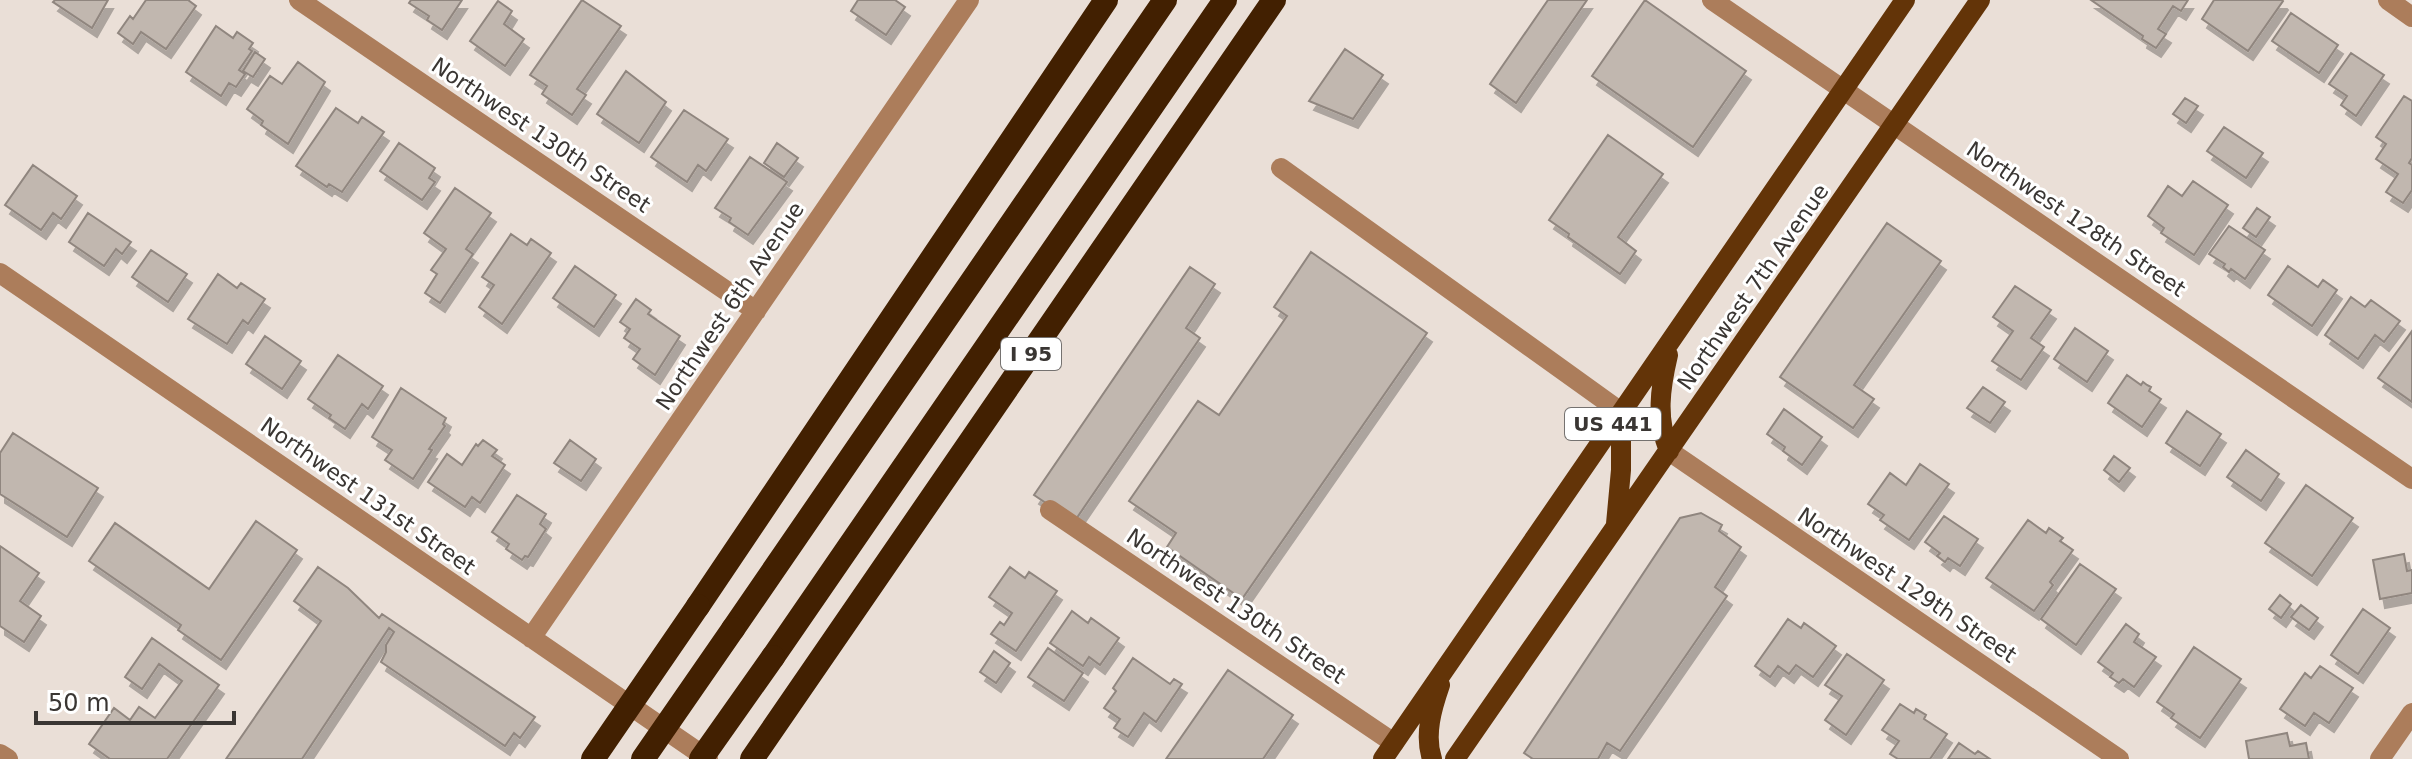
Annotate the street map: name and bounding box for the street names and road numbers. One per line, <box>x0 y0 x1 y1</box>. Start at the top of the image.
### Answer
street label: Northwest 130th Street <box>427 52 655 218</box>
street label: Northwest 128th Street <box>1962 136 2190 302</box>
street label: Northwest 7th Avenue <box>1672 179 1834 395</box>
street label: Northwest 6th Avenue <box>651 197 809 415</box>
road number: I 95 <box>1001 338 1061 370</box>
road number: US 441 <box>1565 408 1661 440</box>
street label: Northwest 131st Street <box>256 412 480 580</box>
street label: Northwest 129th Street <box>1793 502 2021 668</box>
street label: Northwest 130th Street <box>1122 523 1350 689</box>

